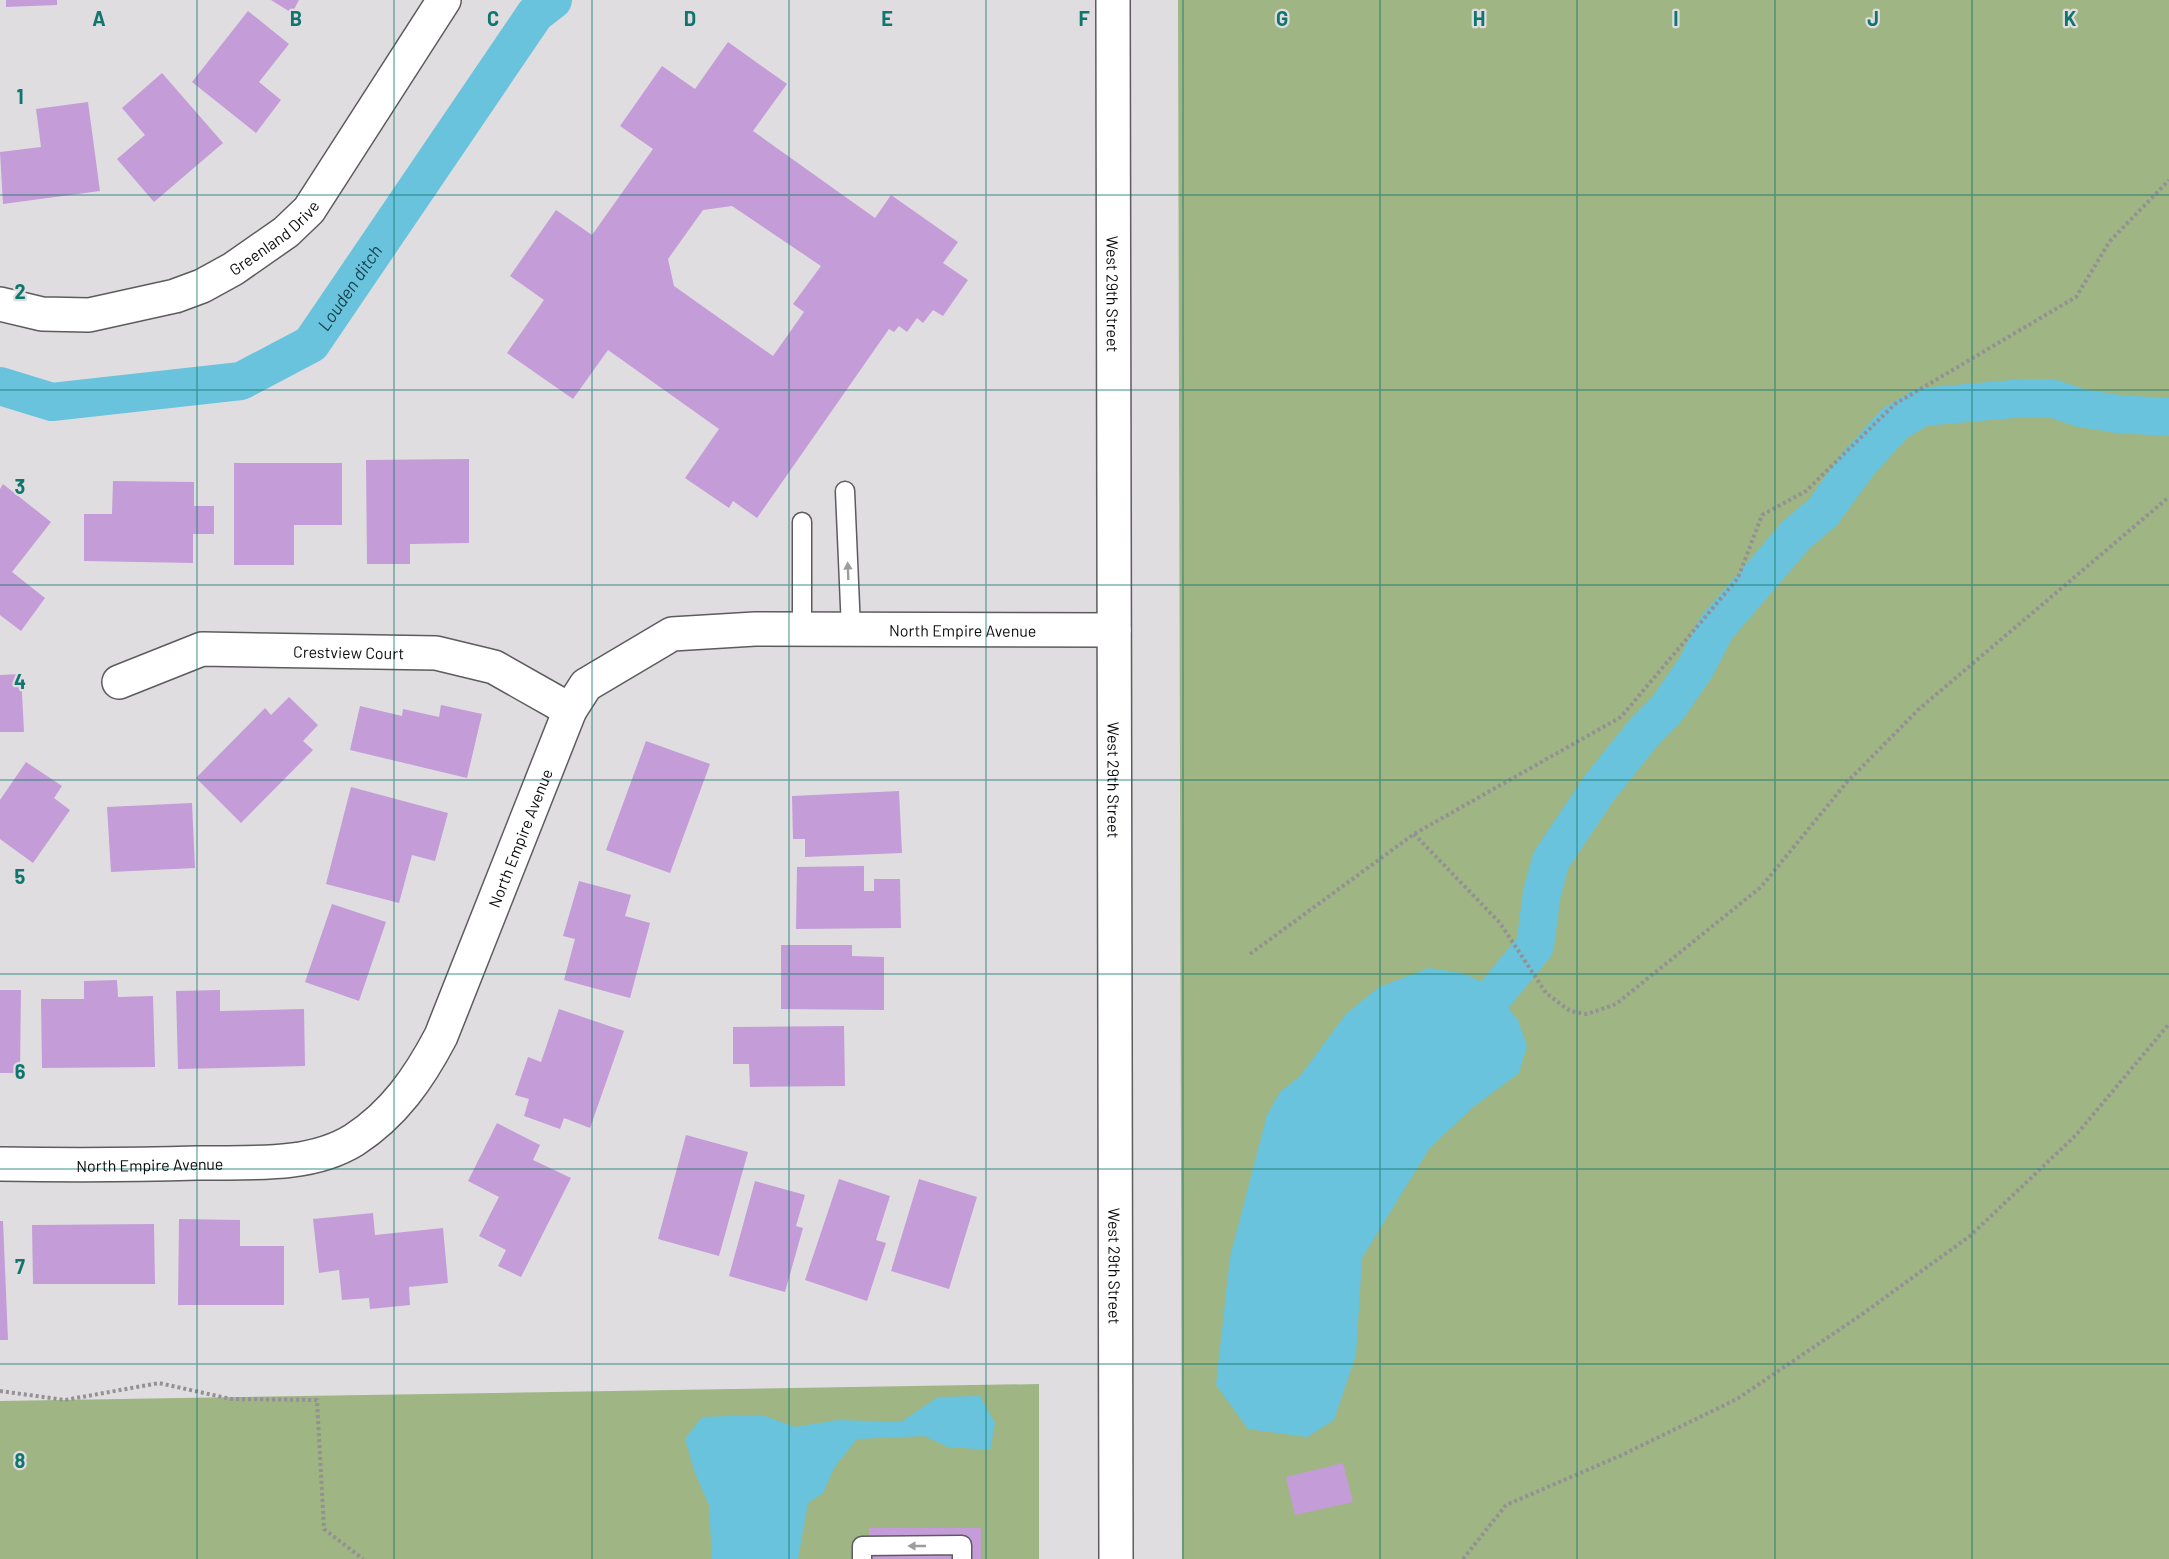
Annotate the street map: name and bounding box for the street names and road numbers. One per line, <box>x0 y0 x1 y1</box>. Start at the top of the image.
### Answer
street label: Greenland Drive <box>225 197 322 279</box>
street label: West 29th Street <box>1104 236 1123 352</box>
street label: North Empire Avenue <box>889 620 1036 639</box>
street label: Crestview Court <box>293 641 404 662</box>
street label: West 29th Street <box>1105 722 1124 838</box>
street label: North Empire Avenue <box>483 766 555 910</box>
street label: North Empire Avenue <box>76 1153 223 1174</box>
street label: West 29th Street <box>1106 1208 1125 1324</box>

